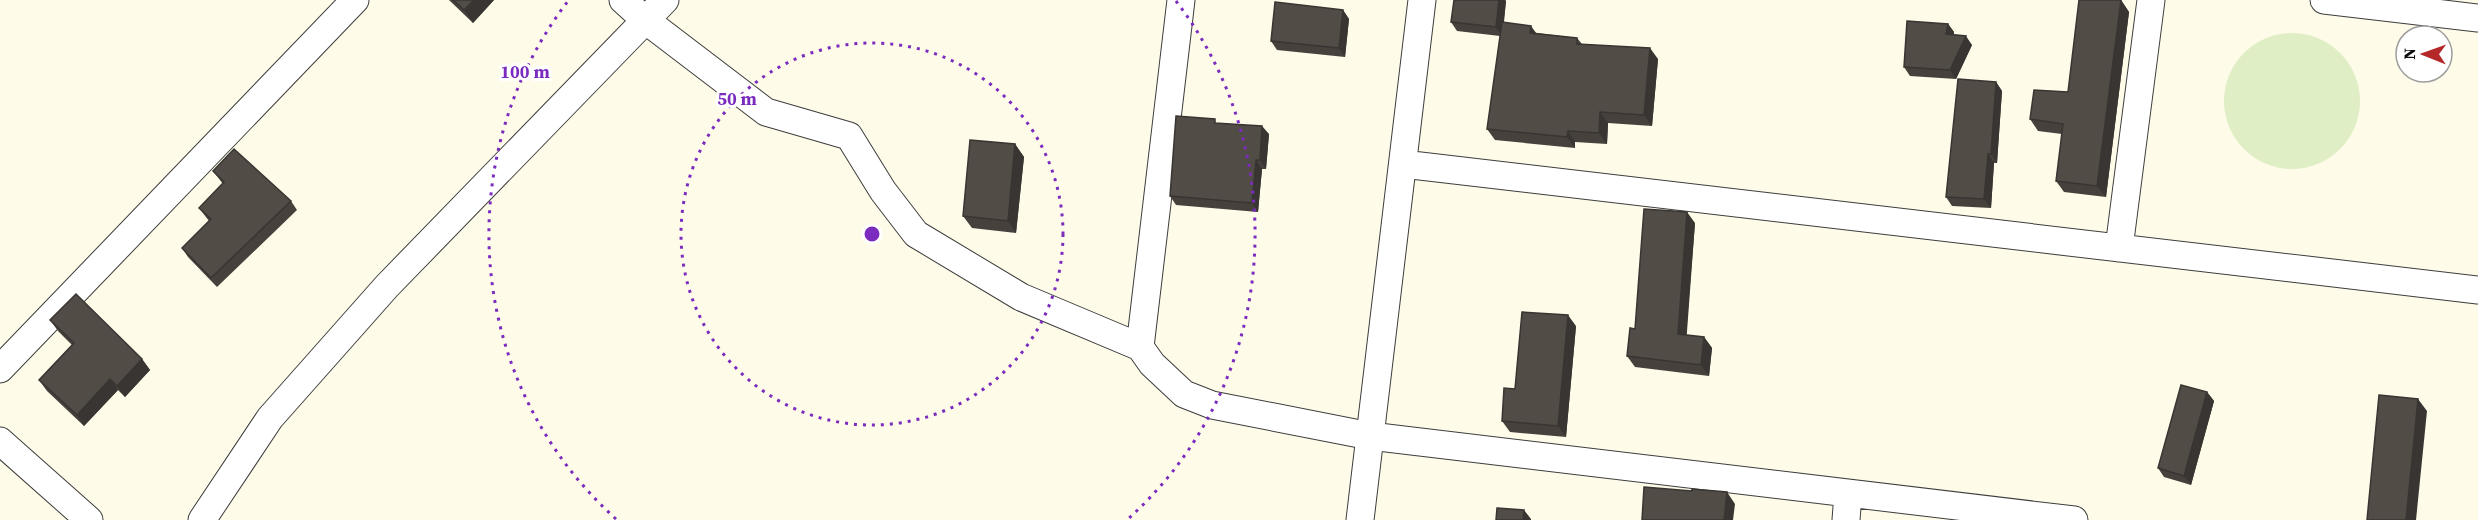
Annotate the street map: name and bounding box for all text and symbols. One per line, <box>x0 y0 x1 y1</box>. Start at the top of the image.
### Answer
north arrow <box>2394 24 2454 84</box>
text: N <box>2398 47 2420 60</box>
text: 100 m <box>500 59 550 84</box>
text: 50 m <box>717 86 757 111</box>
centre of rings <box>862 224 882 244</box>

